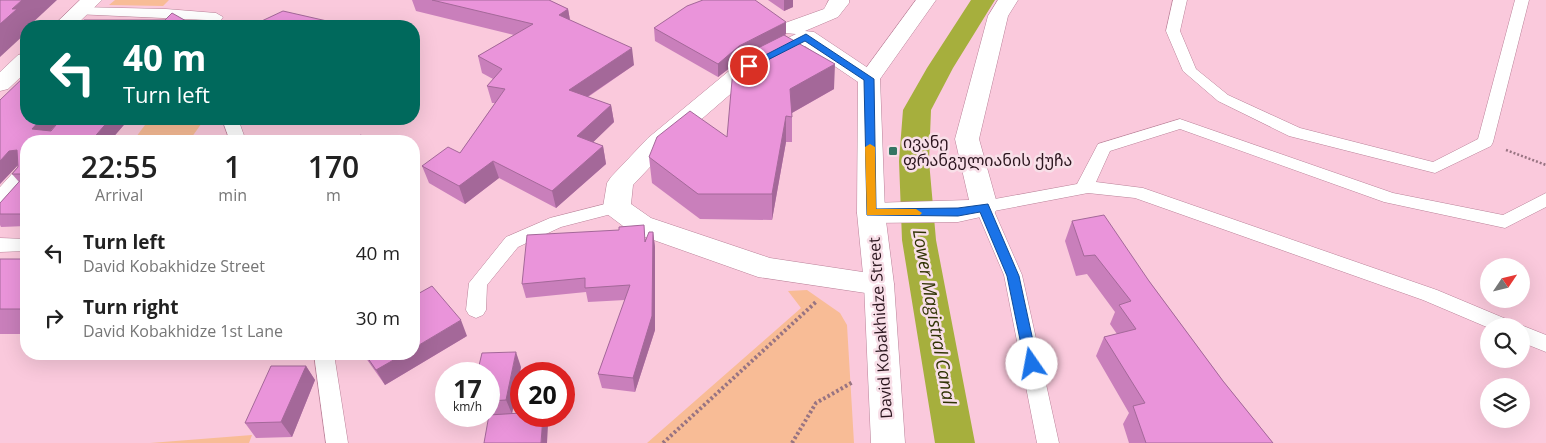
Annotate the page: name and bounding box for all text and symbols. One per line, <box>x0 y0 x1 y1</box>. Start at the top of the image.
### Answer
text: 40 m <box>123 34 206 81</box>
icon: left <box>40 40 105 105</box>
pin <box>728 45 770 87</box>
icon: arrive <box>735 52 763 80</box>
text: Turn left <box>123 79 210 109</box>
place label: ივანე ფრანგულიანის ქუჩა <box>903 131 1072 171</box>
marker: ივანე ფრანგულიანის ქუჩა <box>887 145 899 157</box>
text: 22:55 <box>81 146 158 187</box>
text: 1 <box>224 146 241 187</box>
text: 170 <box>308 146 359 187</box>
text: Arrival <box>95 184 143 206</box>
text: min <box>218 184 247 206</box>
text: m <box>326 184 341 206</box>
water label: Lower Magistral Canal <box>908 227 962 407</box>
text: Turn left <box>83 229 165 255</box>
street label: David Kobakhidze Street <box>863 236 897 420</box>
icon: left <box>40 239 68 267</box>
text: 40 m <box>356 240 400 266</box>
text: David Kobakhidze Street <box>83 255 265 277</box>
north arrow <box>1480 258 1530 308</box>
map controls <box>1480 258 1530 428</box>
text: Turn right <box>83 294 178 320</box>
icon: right <box>40 304 68 332</box>
text: 30 m <box>356 305 400 331</box>
button: search <box>1480 318 1530 368</box>
text: David Kobakhidze 1st Lane <box>83 320 283 342</box>
position arrow <box>1005 337 1057 389</box>
speed limit sign: 20 <box>510 362 575 427</box>
text: 17 <box>453 371 482 405</box>
button: layers <box>1480 378 1530 428</box>
text: km/h <box>453 398 482 415</box>

